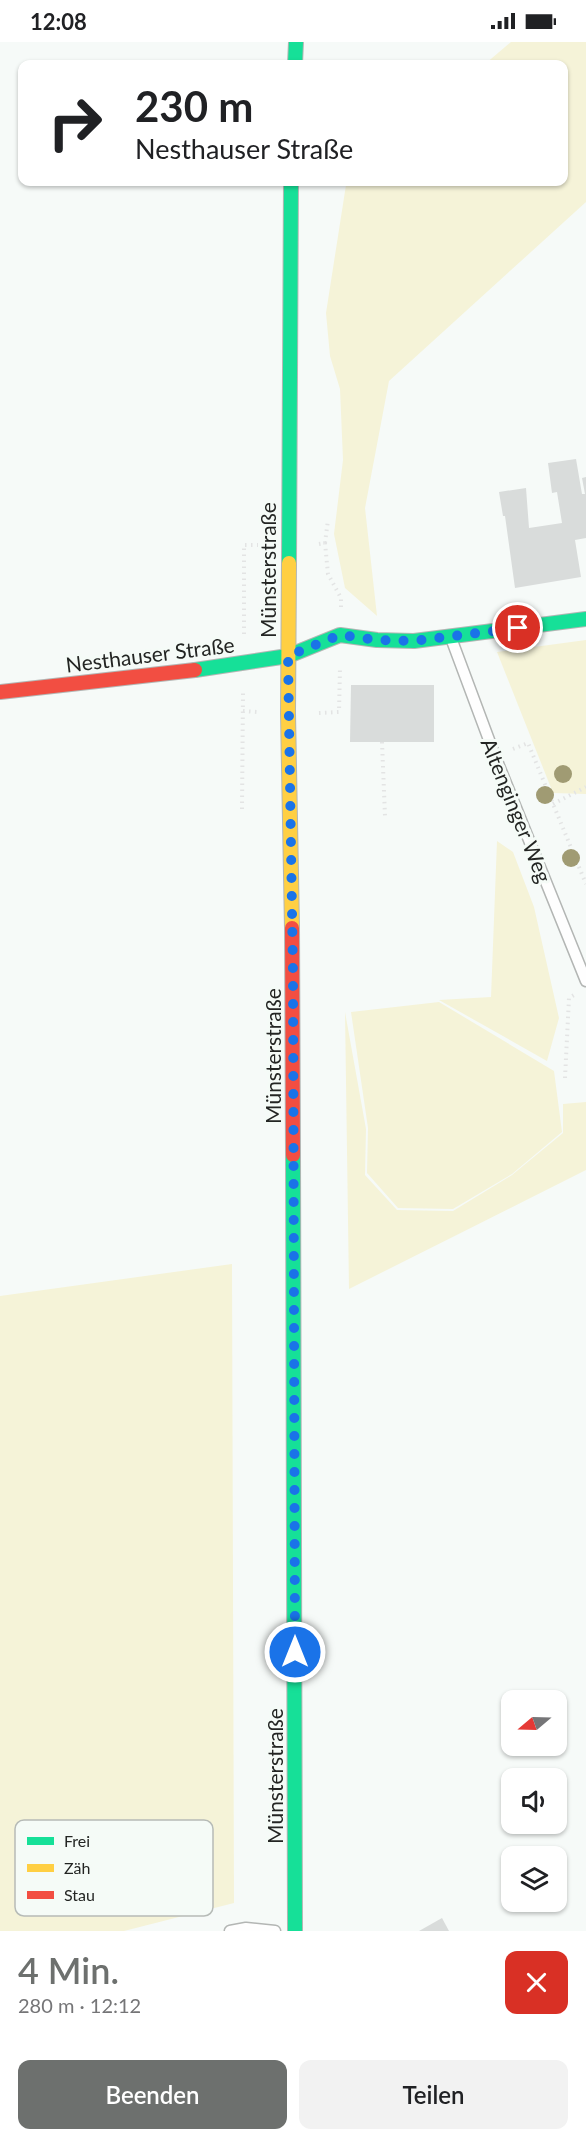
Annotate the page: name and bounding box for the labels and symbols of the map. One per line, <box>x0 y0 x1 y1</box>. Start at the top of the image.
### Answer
street label: Münsterstraße <box>255 502 280 638</box>
pin <box>492 602 543 653</box>
street label: Nesthauser Straße <box>64 631 236 677</box>
street label: Altenginger Weg <box>477 734 557 886</box>
street label: Münsterstraße <box>260 988 285 1124</box>
position arrow <box>263 1620 327 1684</box>
north arrow <box>501 1690 567 1756</box>
street label: Münsterstraße <box>262 1708 287 1844</box>
legend <box>15 1820 213 1916</box>
text: Frei <box>64 1831 90 1850</box>
text: Zäh <box>64 1858 90 1877</box>
text: Stau <box>64 1885 95 1904</box>

